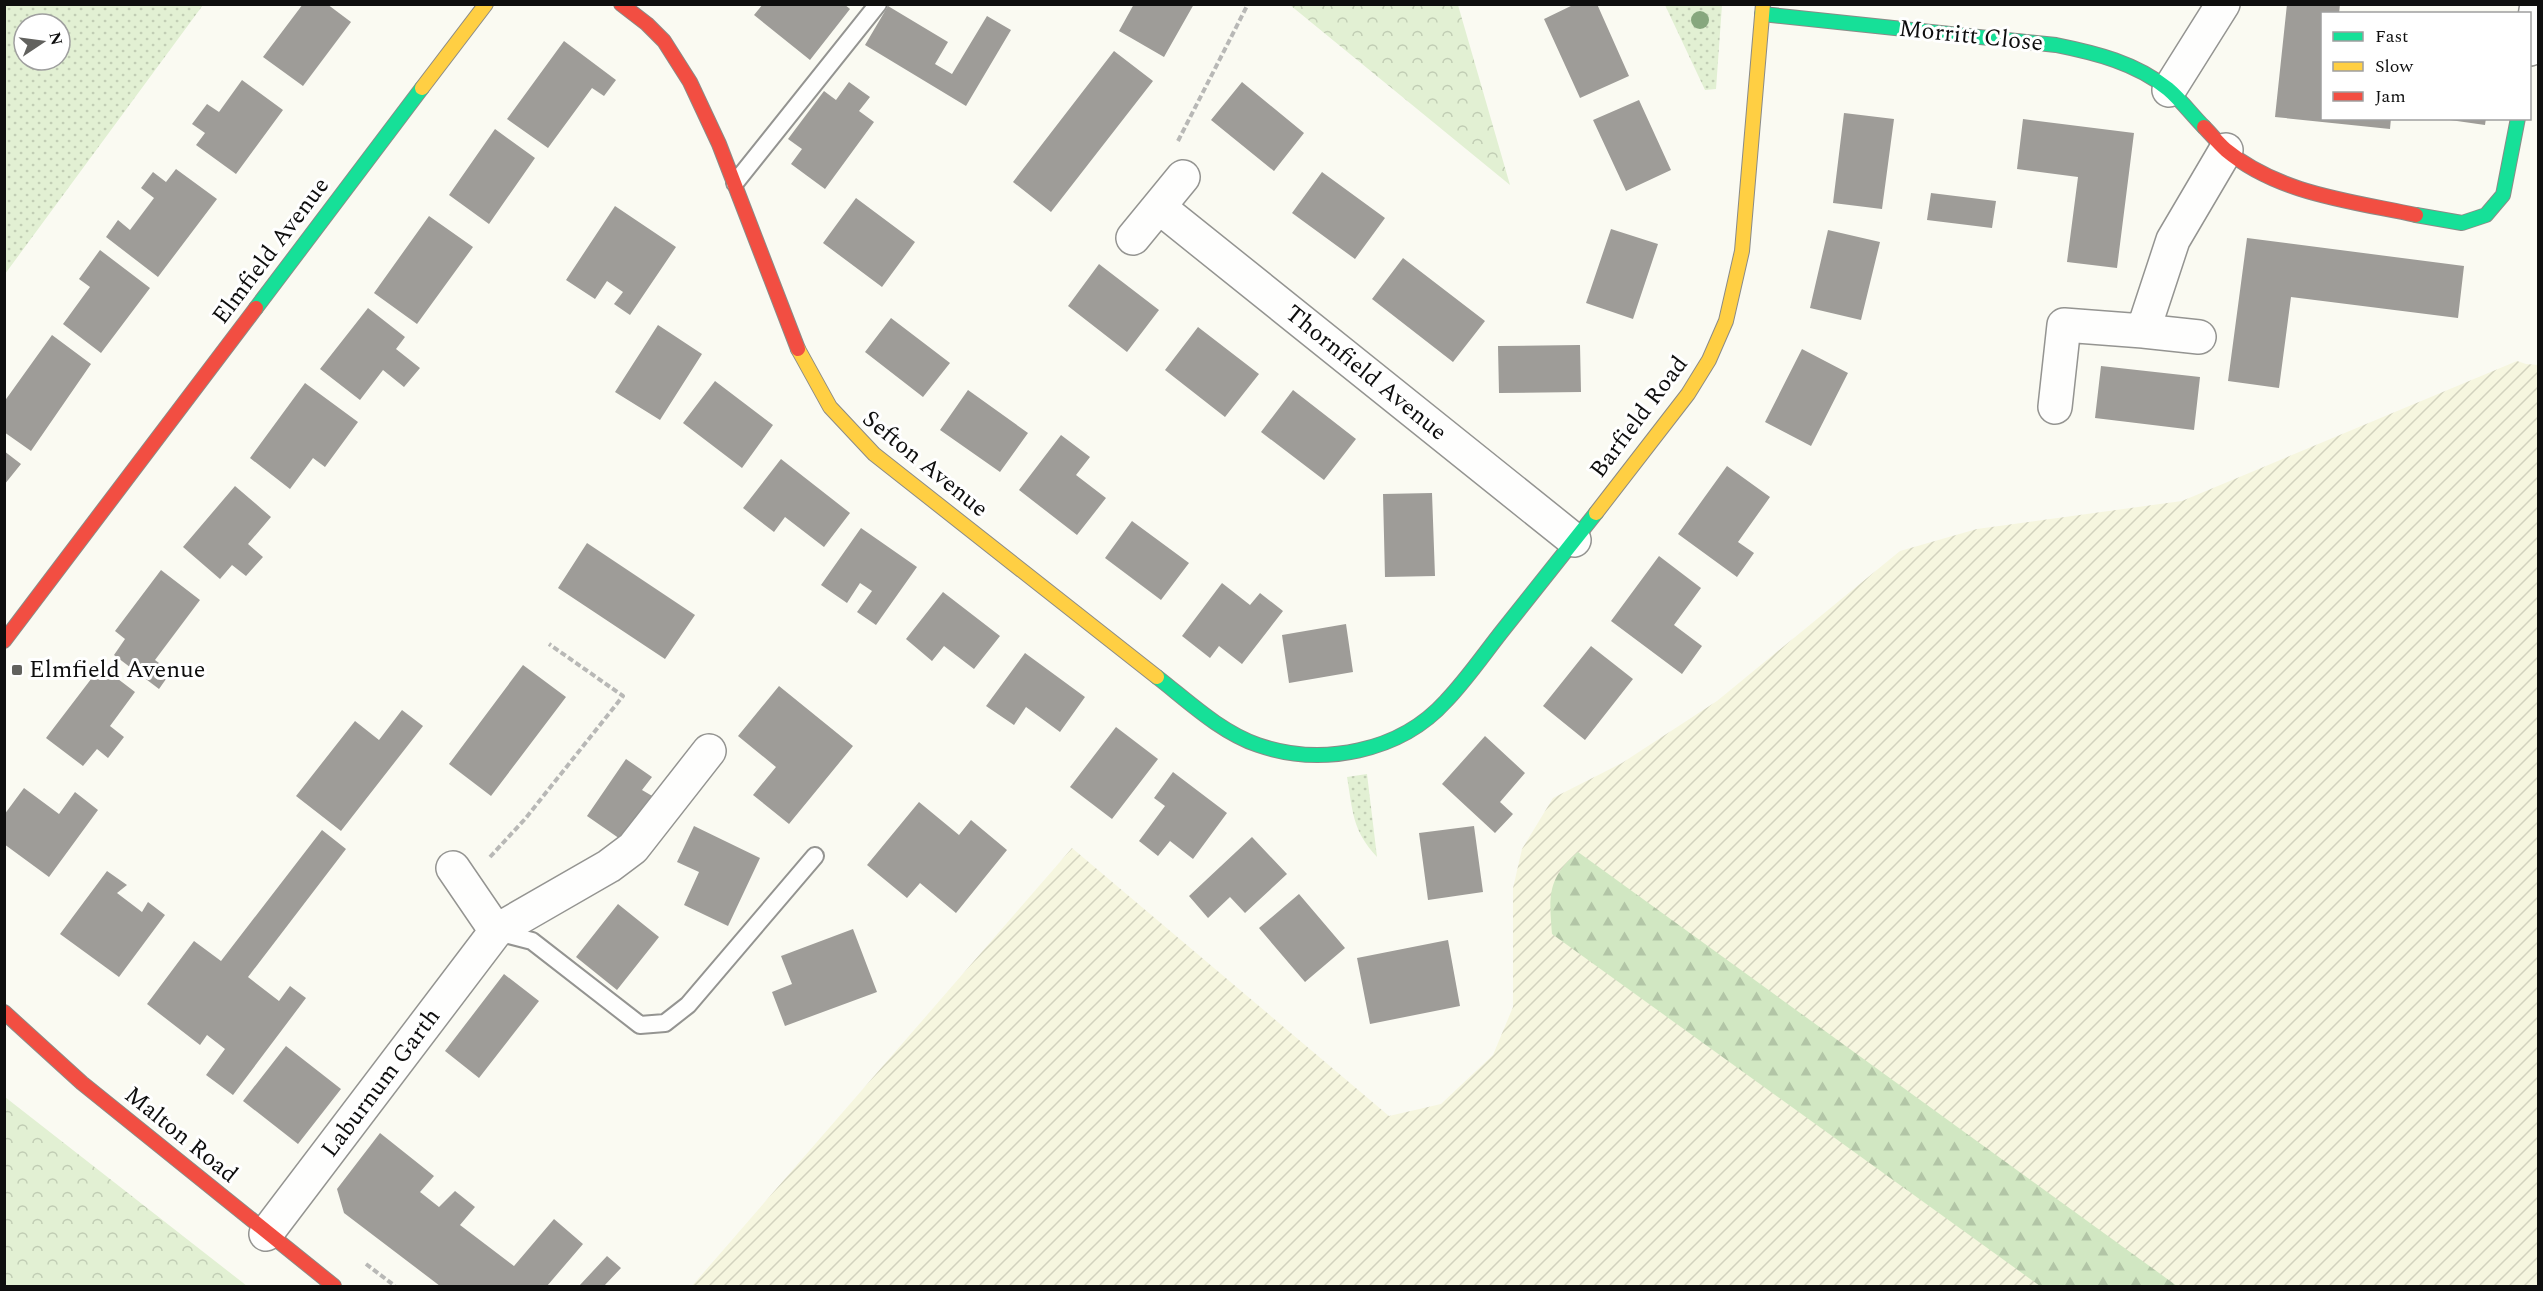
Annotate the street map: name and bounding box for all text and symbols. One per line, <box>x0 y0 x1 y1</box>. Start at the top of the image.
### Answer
street label: Morritt Close <box>1897 11 2045 61</box>
north arrow <box>12 12 72 72</box>
legend <box>2321 12 2531 120</box>
text: Fast <box>2375 23 2408 50</box>
text: N <box>42 30 69 48</box>
text: Slow <box>2375 53 2414 80</box>
text: Jam <box>2375 83 2406 110</box>
street label: Elmfield Avenue <box>204 170 338 332</box>
street label: Thornfield Avenue <box>1277 296 1455 450</box>
street label: Barfield Road <box>1581 348 1697 486</box>
street label: Sefton Avenue <box>854 402 996 526</box>
place label: Elmfield Avenue <box>29 652 205 688</box>
marker: Elmfield Avenue <box>10 663 24 677</box>
street label: Laburnum Garth <box>313 1000 449 1165</box>
street label: Malton Road <box>116 1078 246 1192</box>

